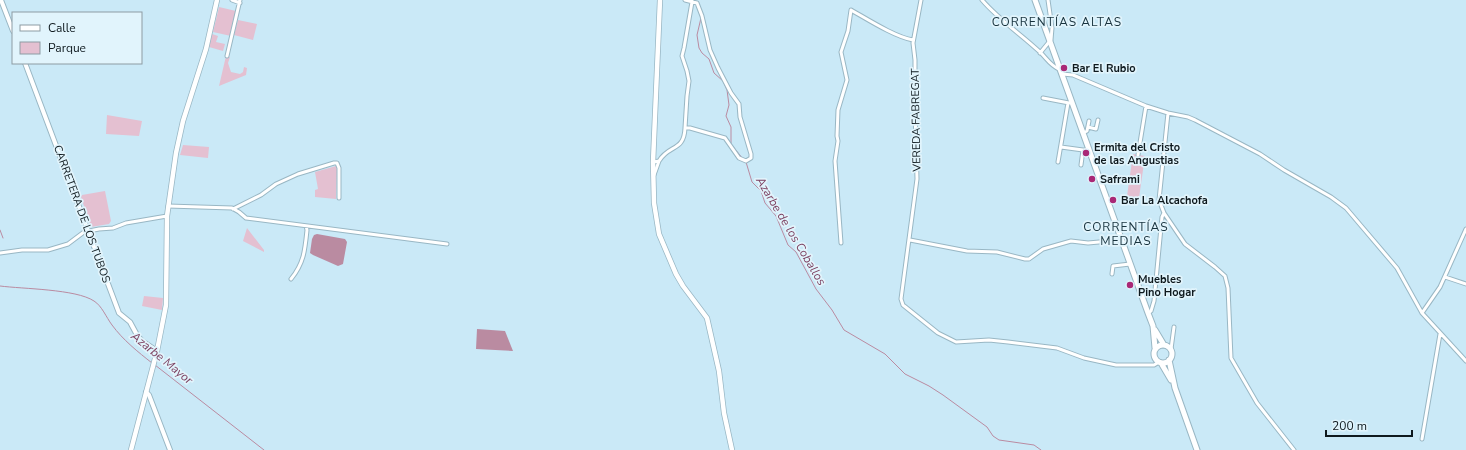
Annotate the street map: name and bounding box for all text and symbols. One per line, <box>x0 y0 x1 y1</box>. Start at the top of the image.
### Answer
legend <box>12 12 142 64</box>
district label: CORRENTÍAS ALTAS <box>992 14 1122 30</box>
text: Calle <box>48 20 76 36</box>
text: Parque <box>48 40 86 56</box>
place label: Bar El Rubio <box>1072 61 1136 76</box>
marker: Bar El Rubio <box>1059 63 1069 73</box>
street label: VEREDA FABREGAT <box>908 68 924 173</box>
place label: Ermita del Cristo de las Angustias <box>1094 140 1180 168</box>
street label: CARRETERA DE LOS TUBOS <box>50 143 114 285</box>
marker: Ermita del Cristo de las Angustias <box>1081 148 1091 158</box>
place label: Saframi <box>1100 172 1140 187</box>
water label: Azarbe de los Coballos <box>752 173 830 288</box>
marker: Saframi <box>1087 174 1097 184</box>
place label: Bar La Alcachofa <box>1121 193 1208 208</box>
marker: Bar La Alcachofa <box>1108 195 1118 205</box>
district label: CORRENTÍAS MEDIAS <box>1083 219 1169 249</box>
place label: Muebles Pino Hogar <box>1138 272 1196 300</box>
marker: Muebles Pino Hogar <box>1125 280 1135 290</box>
water label: Azarbe Mayor <box>127 328 197 388</box>
scale bar <box>1326 412 1412 438</box>
text: 200 m <box>1332 418 1367 434</box>

